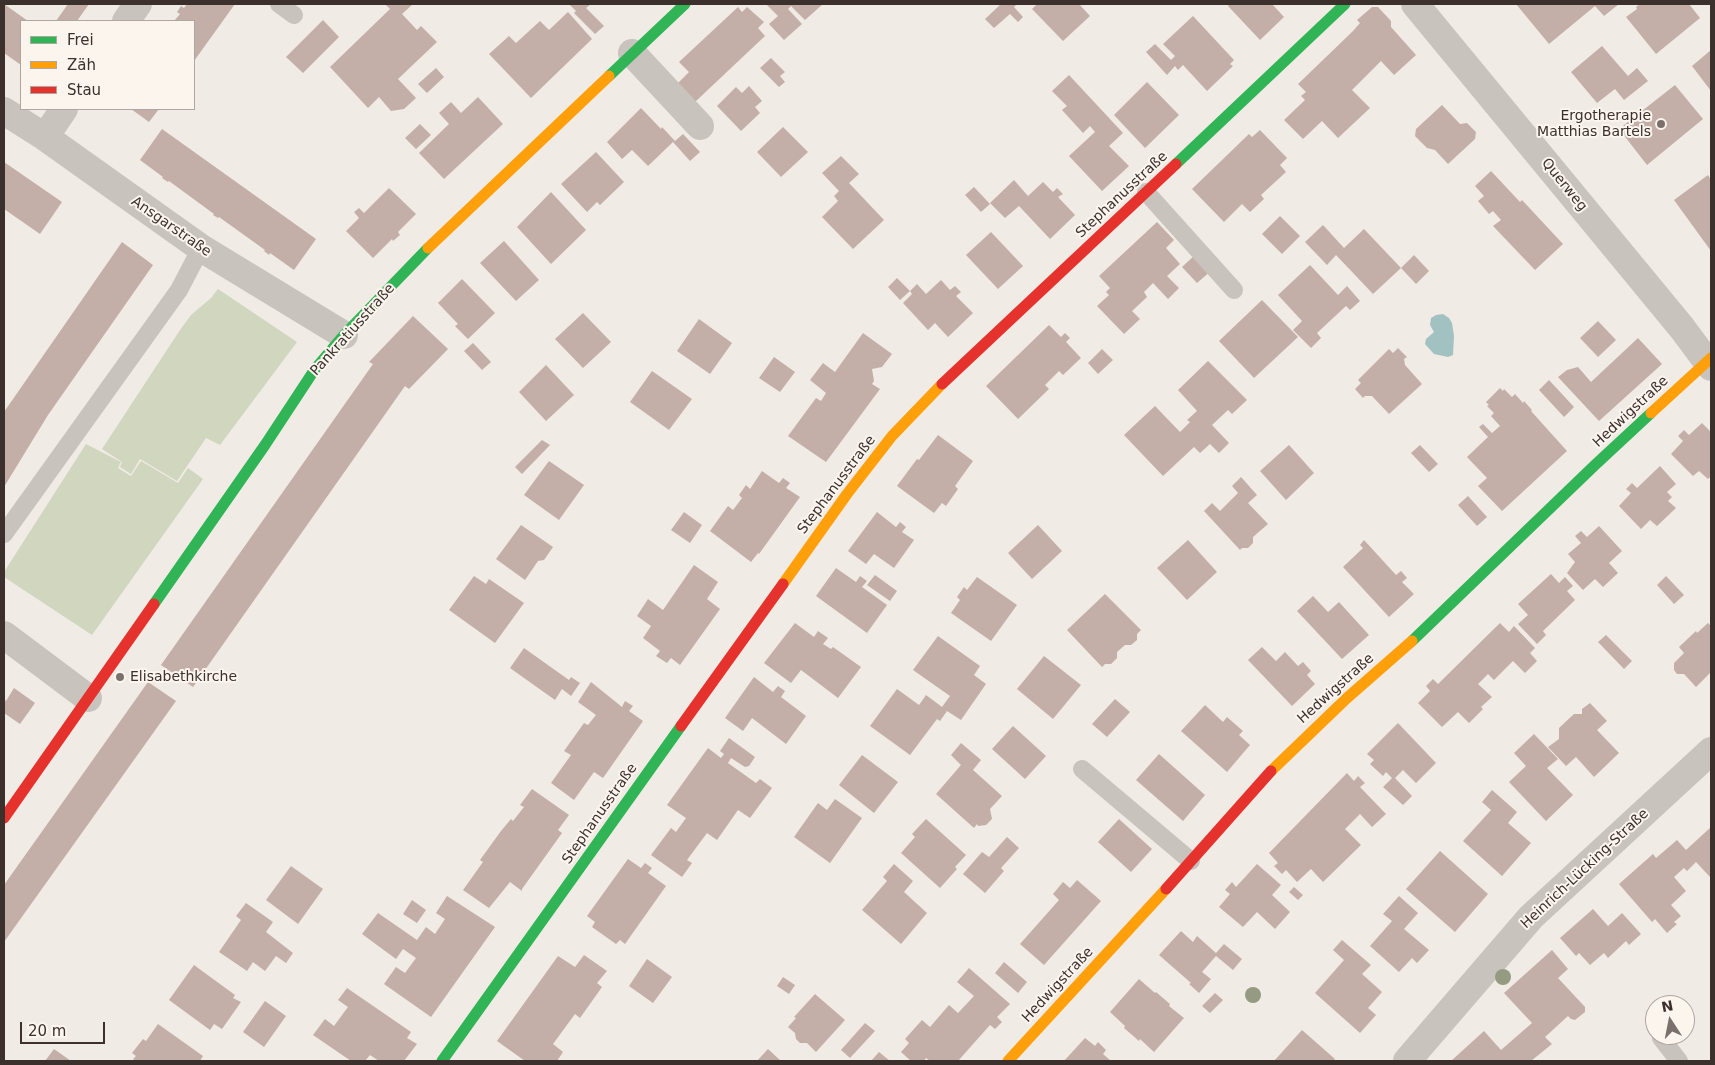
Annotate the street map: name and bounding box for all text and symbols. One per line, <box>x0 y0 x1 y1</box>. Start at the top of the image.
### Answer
legend <box>20 20 195 110</box>
text: Frei <box>67 31 94 49</box>
text: Zäh <box>67 56 96 74</box>
text: Stau <box>67 81 101 99</box>
place label: Ergotherapie Matthias Bartels <box>1537 108 1651 140</box>
marker: Ergotherapie Matthias Bartels <box>1655 118 1667 130</box>
street label: Stephanusstraße <box>1073 148 1171 242</box>
street label: Querweg <box>1538 155 1590 215</box>
street label: Ansgarstraße <box>128 193 214 261</box>
street label: Pankratiusstraße <box>307 281 399 379</box>
street label: Hedwigstraße <box>1590 373 1672 451</box>
street label: Stephanusstraße <box>795 432 879 538</box>
street label: Hedwigstraße <box>1294 650 1378 728</box>
place label: Elisabethkirche <box>130 669 237 685</box>
marker: Elisabethkirche <box>114 671 126 683</box>
street label: Stephanusstraße <box>559 760 641 868</box>
street label: Heinrich-Lücking-Straße <box>1518 805 1652 933</box>
street label: Hedwigstraße <box>1019 944 1097 1026</box>
north arrow <box>1645 995 1695 1045</box>
text: N <box>1660 997 1675 1015</box>
scale bar <box>22 1012 108 1044</box>
text: 20 m <box>28 1022 66 1040</box>

